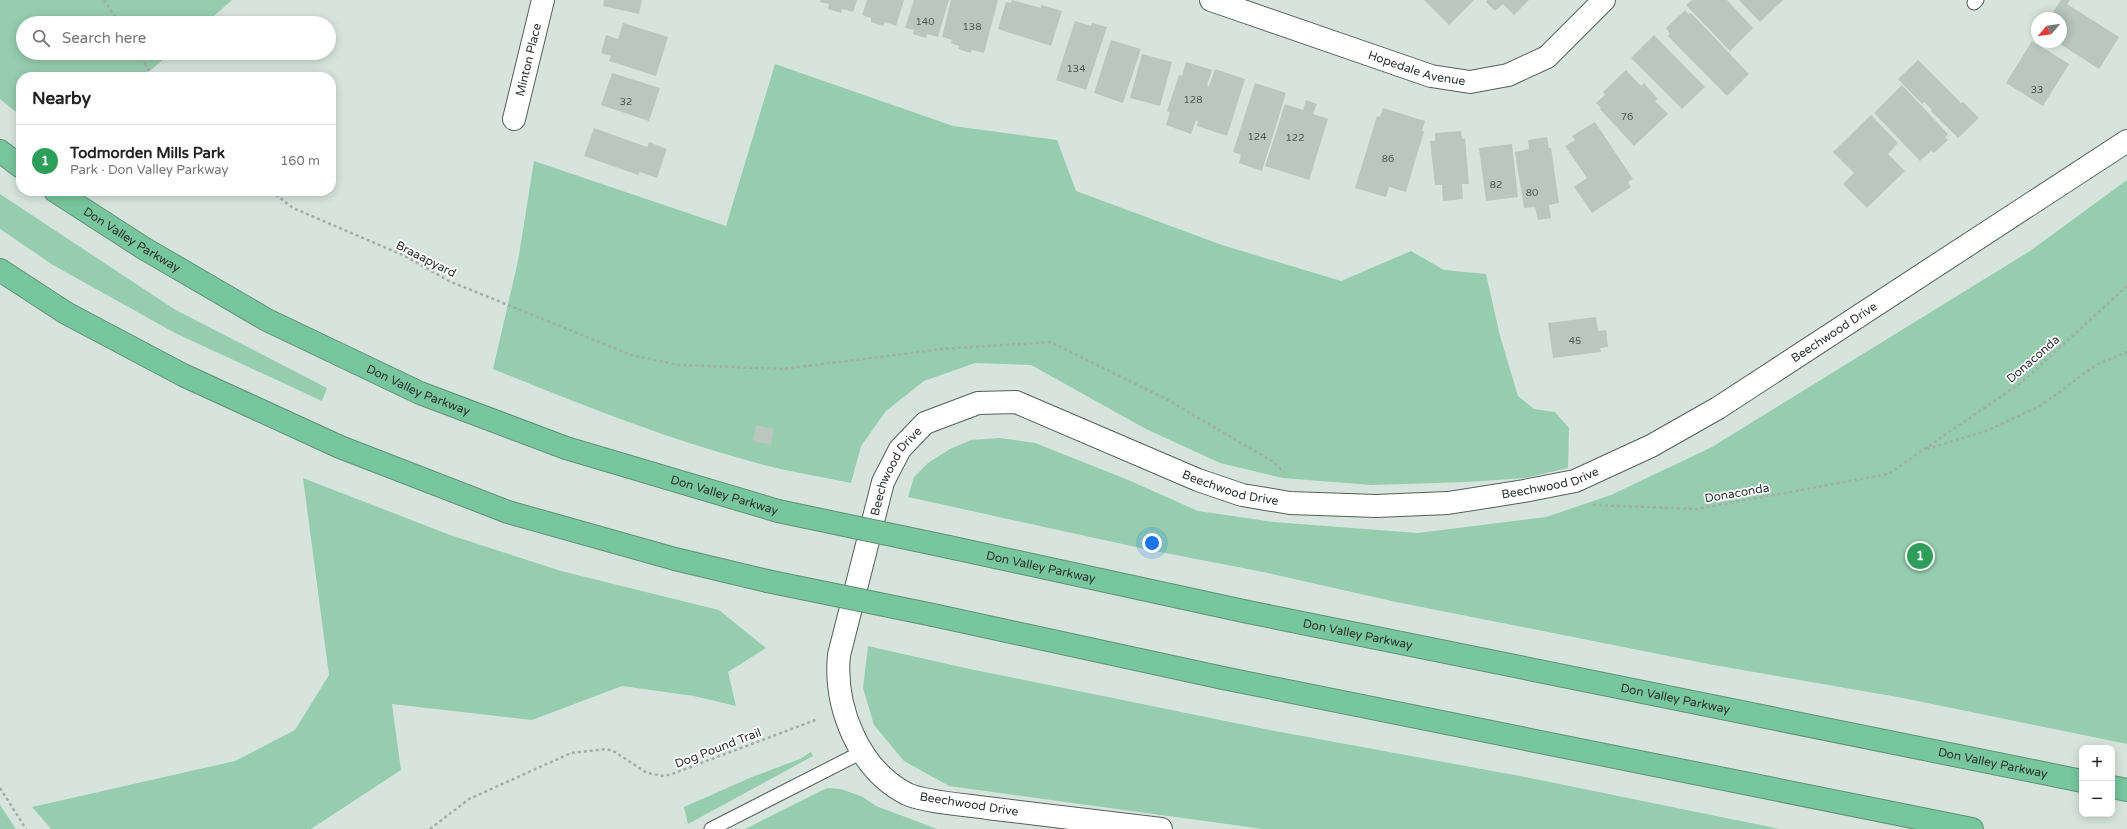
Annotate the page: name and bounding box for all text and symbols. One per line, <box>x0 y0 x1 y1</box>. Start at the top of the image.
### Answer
north arrow <box>2031 12 2067 48</box>
search box <box>16 16 336 60</box>
house number: 140 <box>916 16 934 28</box>
house number: 138 <box>963 21 981 33</box>
street label: Minton Place <box>513 22 544 98</box>
icon: search <box>30 27 52 49</box>
text: Search here <box>62 29 146 47</box>
street label: Hopedale Avenue <box>1366 48 1467 88</box>
house number: 134 <box>1067 63 1085 75</box>
house number: 33 <box>2031 84 2043 96</box>
text: Nearby <box>32 88 91 109</box>
house number: 128 <box>1184 94 1202 106</box>
house number: 32 <box>620 96 632 108</box>
house number: 76 <box>1621 111 1633 123</box>
house number: 124 <box>1248 131 1266 143</box>
house number: 122 <box>1286 132 1304 144</box>
text: Todmorden Mills Park <box>70 144 225 162</box>
text: 1 <box>41 153 49 169</box>
text: 160 m <box>280 153 320 169</box>
house number: 86 <box>1382 153 1394 165</box>
text: Park · Don Valley Parkway <box>70 162 229 178</box>
house number: 82 <box>1490 179 1502 191</box>
house number: 80 <box>1526 187 1538 199</box>
street label: Don Valley Parkway <box>81 204 183 275</box>
street label: Braaapyard <box>394 238 458 280</box>
street label: Beechwood Drive <box>1788 299 1880 365</box>
street label: Donaconda <box>2004 332 2062 386</box>
house number: 45 <box>1569 335 1581 347</box>
street label: Don Valley Parkway <box>364 361 473 418</box>
street label: Beechwood Drive <box>868 424 925 517</box>
street label: Beechwood Drive <box>1501 464 1601 501</box>
street label: Beechwood Drive <box>1180 467 1280 508</box>
street label: Don Valley Parkway <box>669 472 780 518</box>
street label: Donaconda <box>1704 480 1770 506</box>
your location <box>1142 533 1162 553</box>
pin: 1 <box>1907 541 1933 571</box>
street label: Don Valley Parkway <box>985 548 1097 586</box>
street label: Don Valley Parkway <box>1302 616 1414 652</box>
street label: Don Valley Parkway <box>1619 681 1732 717</box>
street label: Dog Pound Trail <box>673 725 763 771</box>
street label: Don Valley Parkway <box>1937 745 2049 781</box>
map controls <box>2079 745 2115 817</box>
button: + <box>2079 745 2115 781</box>
button: − <box>2079 781 2115 817</box>
street label: Beechwood Drive <box>919 789 1020 819</box>

